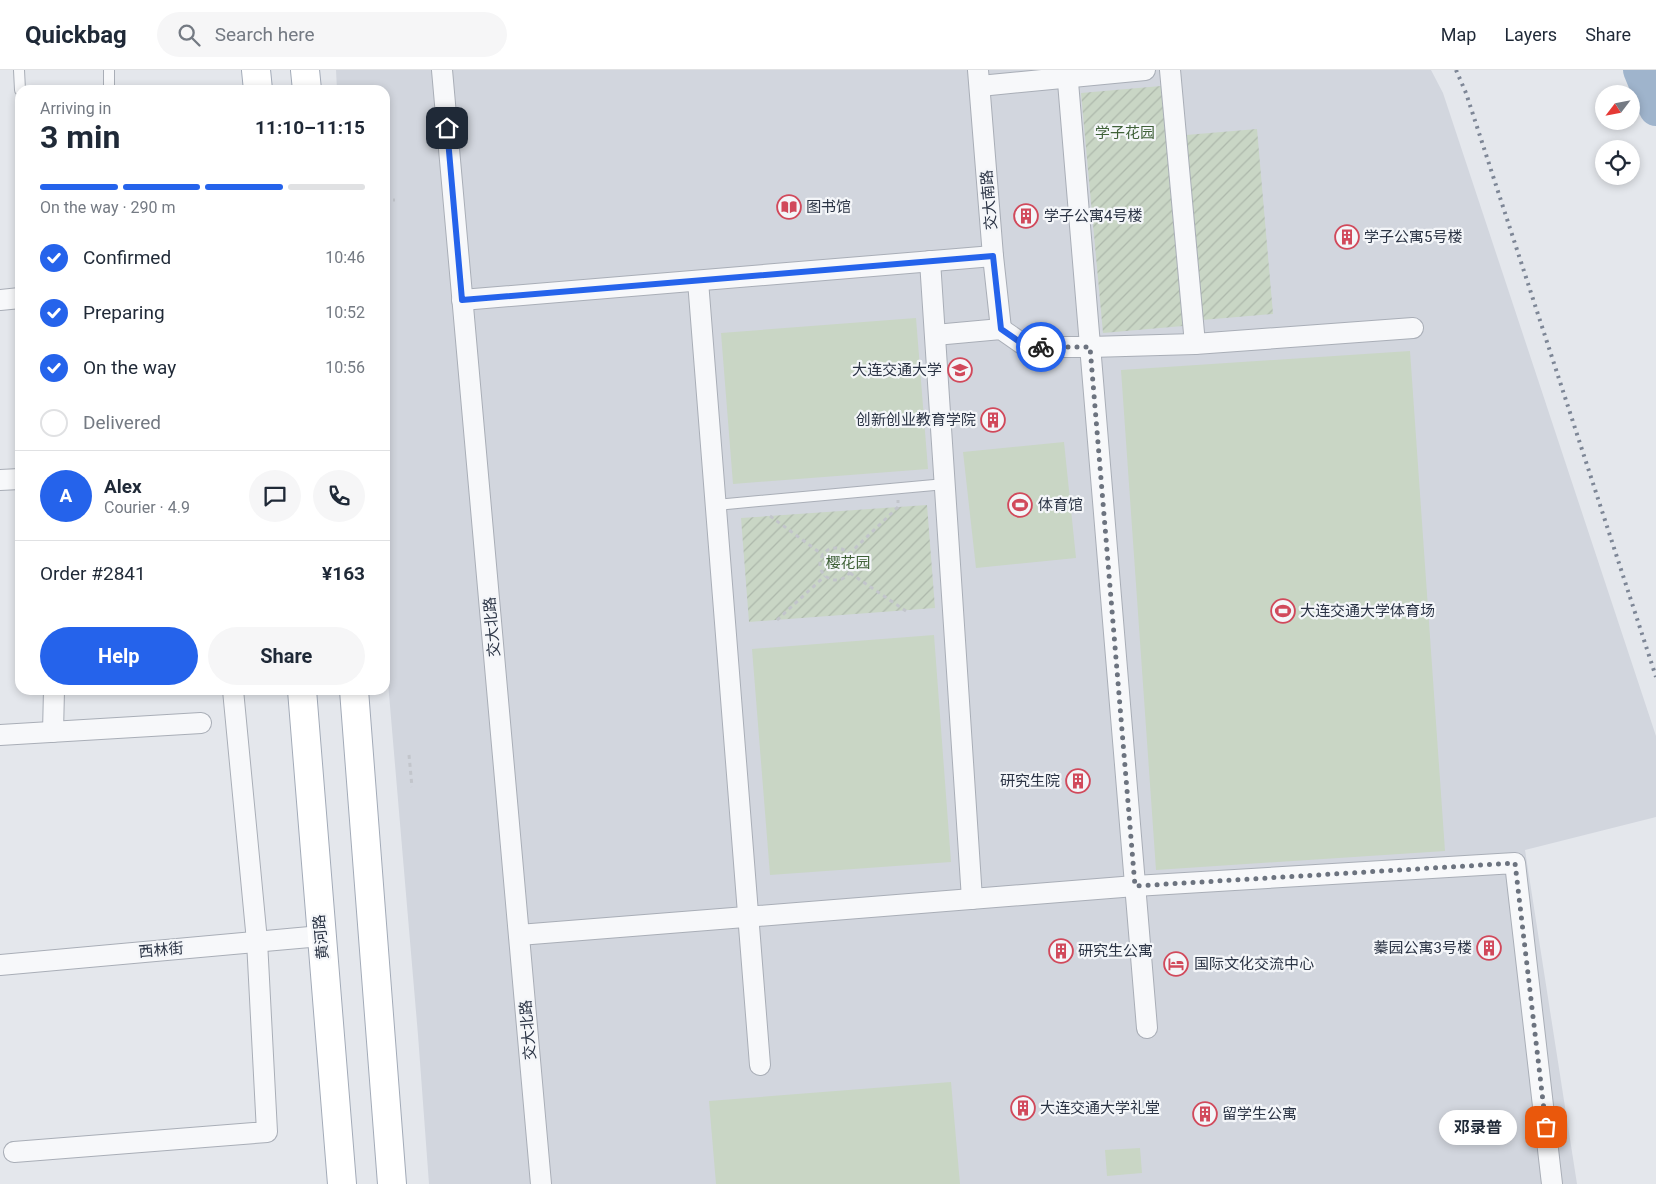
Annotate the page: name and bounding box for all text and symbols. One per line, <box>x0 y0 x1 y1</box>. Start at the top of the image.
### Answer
search box <box>157 12 507 57</box>
text: Quickbag <box>25 21 127 49</box>
icon: search <box>175 21 203 49</box>
text: Search here <box>215 23 315 46</box>
text: Map <box>1441 24 1476 45</box>
text: Layers <box>1504 24 1557 45</box>
text: Share <box>1585 24 1631 45</box>
north arrow <box>1595 85 1640 130</box>
map controls <box>1595 85 1640 185</box>
text: Arriving in <box>40 99 111 118</box>
pin <box>426 107 468 149</box>
icon: home <box>433 114 461 142</box>
text: 11:10–11:15 <box>255 116 365 139</box>
text: 3 min <box>40 118 120 156</box>
park label: 学子花园 <box>1095 124 1155 142</box>
button: locate <box>1595 140 1640 185</box>
street label: 交大南路 <box>977 169 1001 231</box>
library icon: 图书馆 <box>776 194 802 220</box>
text: On the way · 290 m <box>40 198 176 217</box>
place label: 图书馆 <box>806 198 851 216</box>
building icon: 学子公寓4号楼 <box>1013 203 1039 229</box>
place label: 学子公寓4号楼 <box>1044 207 1142 225</box>
building icon: 学子公寓5号楼 <box>1334 224 1360 250</box>
place label: 学子公寓5号楼 <box>1364 228 1462 246</box>
icon: check <box>40 244 68 272</box>
text: Confirmed <box>83 246 171 269</box>
text: 10:46 <box>325 248 365 267</box>
icon: check <box>40 299 68 327</box>
text: Preparing <box>83 301 165 324</box>
text: 10:52 <box>325 303 365 322</box>
courier <box>1016 322 1066 372</box>
icon: bike <box>1027 333 1055 361</box>
icon: check <box>40 354 68 382</box>
text: On the way <box>83 356 176 379</box>
school or university icon: 大连交通大学 <box>947 357 973 383</box>
text: 10:56 <box>325 358 365 377</box>
place label: 大连交通大学 <box>852 361 942 379</box>
building icon: 创新创业教育学院 <box>980 407 1006 433</box>
text: Delivered <box>83 411 161 434</box>
place label: 创新创业教育学院 <box>856 411 976 429</box>
button: chat <box>249 470 301 522</box>
button: phone <box>313 470 365 522</box>
text: Alex <box>104 475 142 498</box>
text: A <box>60 484 72 507</box>
sports icon: 体育馆 <box>1007 492 1033 518</box>
place label: 体育馆 <box>1038 496 1083 514</box>
text: Courier · 4.9 <box>104 498 190 517</box>
park label: 樱花园 <box>825 554 871 572</box>
text: Order #2841 <box>40 562 146 585</box>
text: ¥163 <box>322 562 365 585</box>
street label: 交大北路 <box>480 596 504 658</box>
sports icon: 大连交通大学体育场 <box>1270 598 1296 624</box>
place label: 大连交通大学体育场 <box>1300 602 1435 620</box>
button: Help <box>40 627 198 685</box>
button: Share <box>208 627 365 685</box>
building icon: 研究生院 <box>1065 768 1091 794</box>
place label: 研究生院 <box>1000 772 1060 790</box>
street label: 黄河路 <box>310 914 332 960</box>
building icon: 蓁园公寓3号楼 <box>1476 935 1502 961</box>
building icon: 研究生公寓 <box>1048 938 1074 964</box>
street label: 西林街 <box>138 939 184 961</box>
place label: 蓁园公寓3号楼 <box>1374 939 1472 957</box>
place label: 研究生公寓 <box>1078 942 1153 960</box>
hotel icon: 国际文化交流中心 <box>1163 951 1189 977</box>
place label: 国际文化交流中心 <box>1194 955 1314 973</box>
street label: 交大北路 <box>516 999 540 1061</box>
building icon: 大连交通大学礼堂 <box>1010 1095 1036 1121</box>
place label: 大连交通大学礼堂 <box>1040 1099 1160 1117</box>
building icon: 留学生公寓 <box>1192 1101 1218 1127</box>
place label: 留学生公寓 <box>1222 1105 1297 1123</box>
pin <box>1525 1106 1567 1148</box>
callout: 邓录普 <box>1438 1110 1516 1144</box>
icon: bag <box>1532 1113 1560 1141</box>
text: 邓录普 <box>1454 1118 1502 1137</box>

